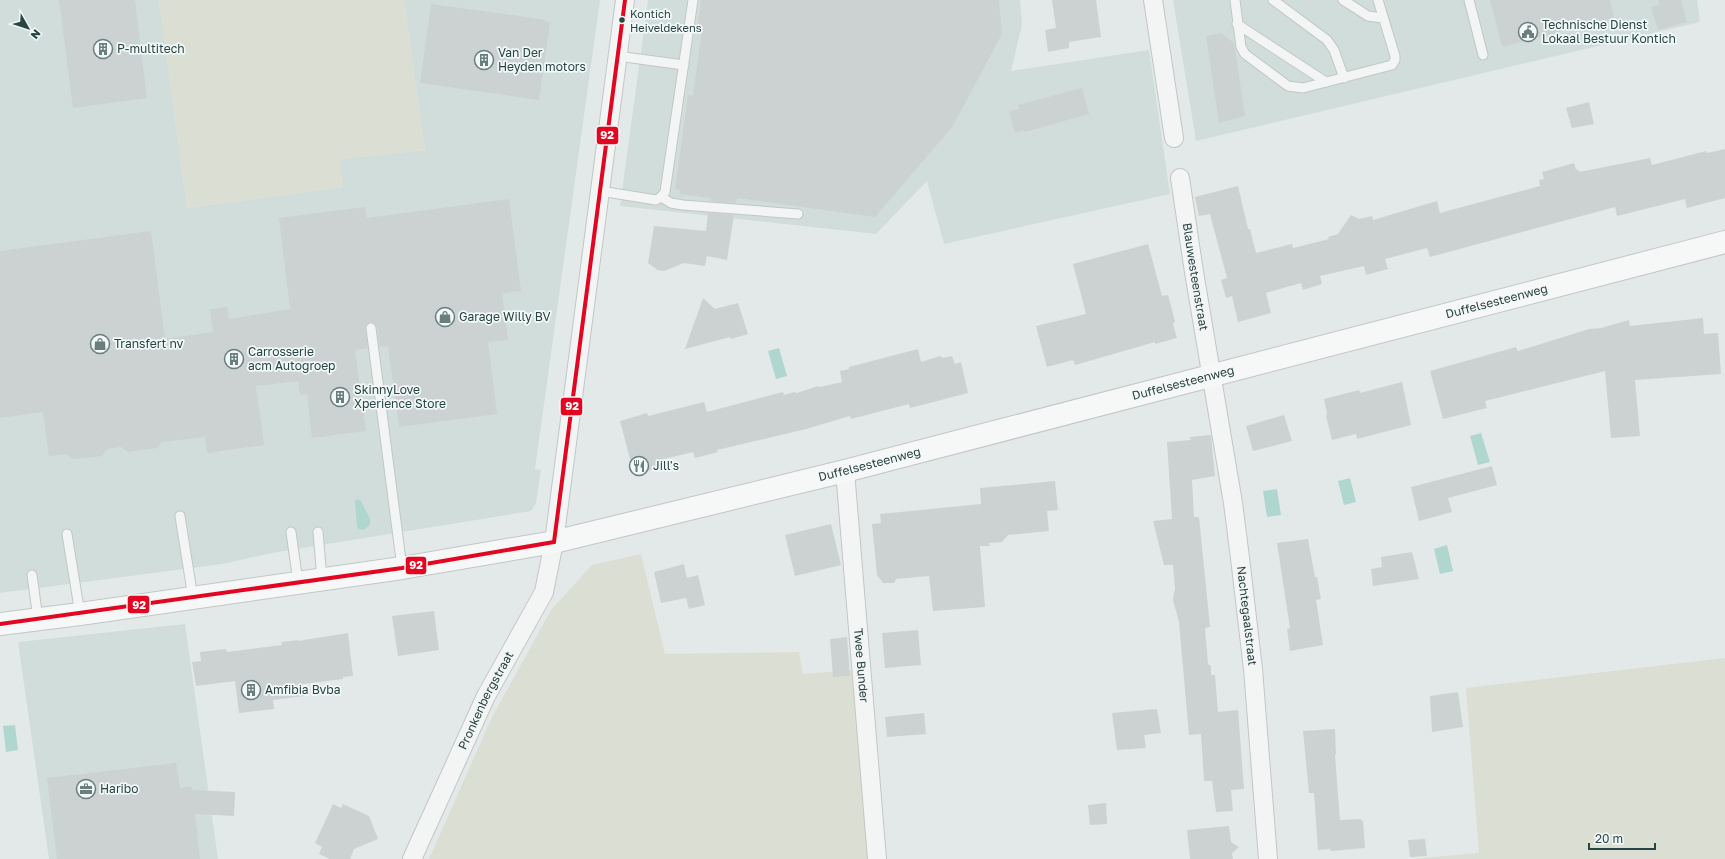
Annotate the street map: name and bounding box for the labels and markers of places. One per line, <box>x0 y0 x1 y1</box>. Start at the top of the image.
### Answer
place label: Kontich Heiveldekens <box>630 7 702 34</box>
marker: Kontich Heiveldekens <box>617 15 627 25</box>
place label: Technische Dienst Lokaal Bestuur Kontich <box>1542 17 1676 46</box>
public building icon: Technische Dienst Lokaal Bestuur Kontich <box>1517 21 1539 43</box>
building icon: P-multitech <box>92 38 114 60</box>
place label: P-multitech <box>117 41 185 56</box>
place label: Van Der Heyden motors <box>498 45 586 74</box>
building icon: Van Der Heyden motors <box>473 49 495 71</box>
shop icon: Garage Willy BV <box>434 306 456 328</box>
place label: Garage Willy BV <box>459 309 551 324</box>
shop icon: Transfert nv <box>89 333 111 355</box>
place label: Transfert nv <box>114 336 184 351</box>
place label: Carrosserie acm Autogroep <box>248 344 335 373</box>
building icon: Carrosserie acm Autogroep <box>223 348 245 370</box>
place label: SkinnyLove Xperience Store <box>354 382 446 411</box>
building icon: SkinnyLove Xperience Store <box>329 386 351 408</box>
restaurant icon: Jill's <box>628 455 650 477</box>
place label: Jill's <box>653 458 679 473</box>
building icon: Amfibia Bvba <box>240 679 262 701</box>
place label: Amfibia Bvba <box>265 682 340 697</box>
office icon: Haribo <box>75 778 97 800</box>
place label: Haribo <box>100 781 138 796</box>

